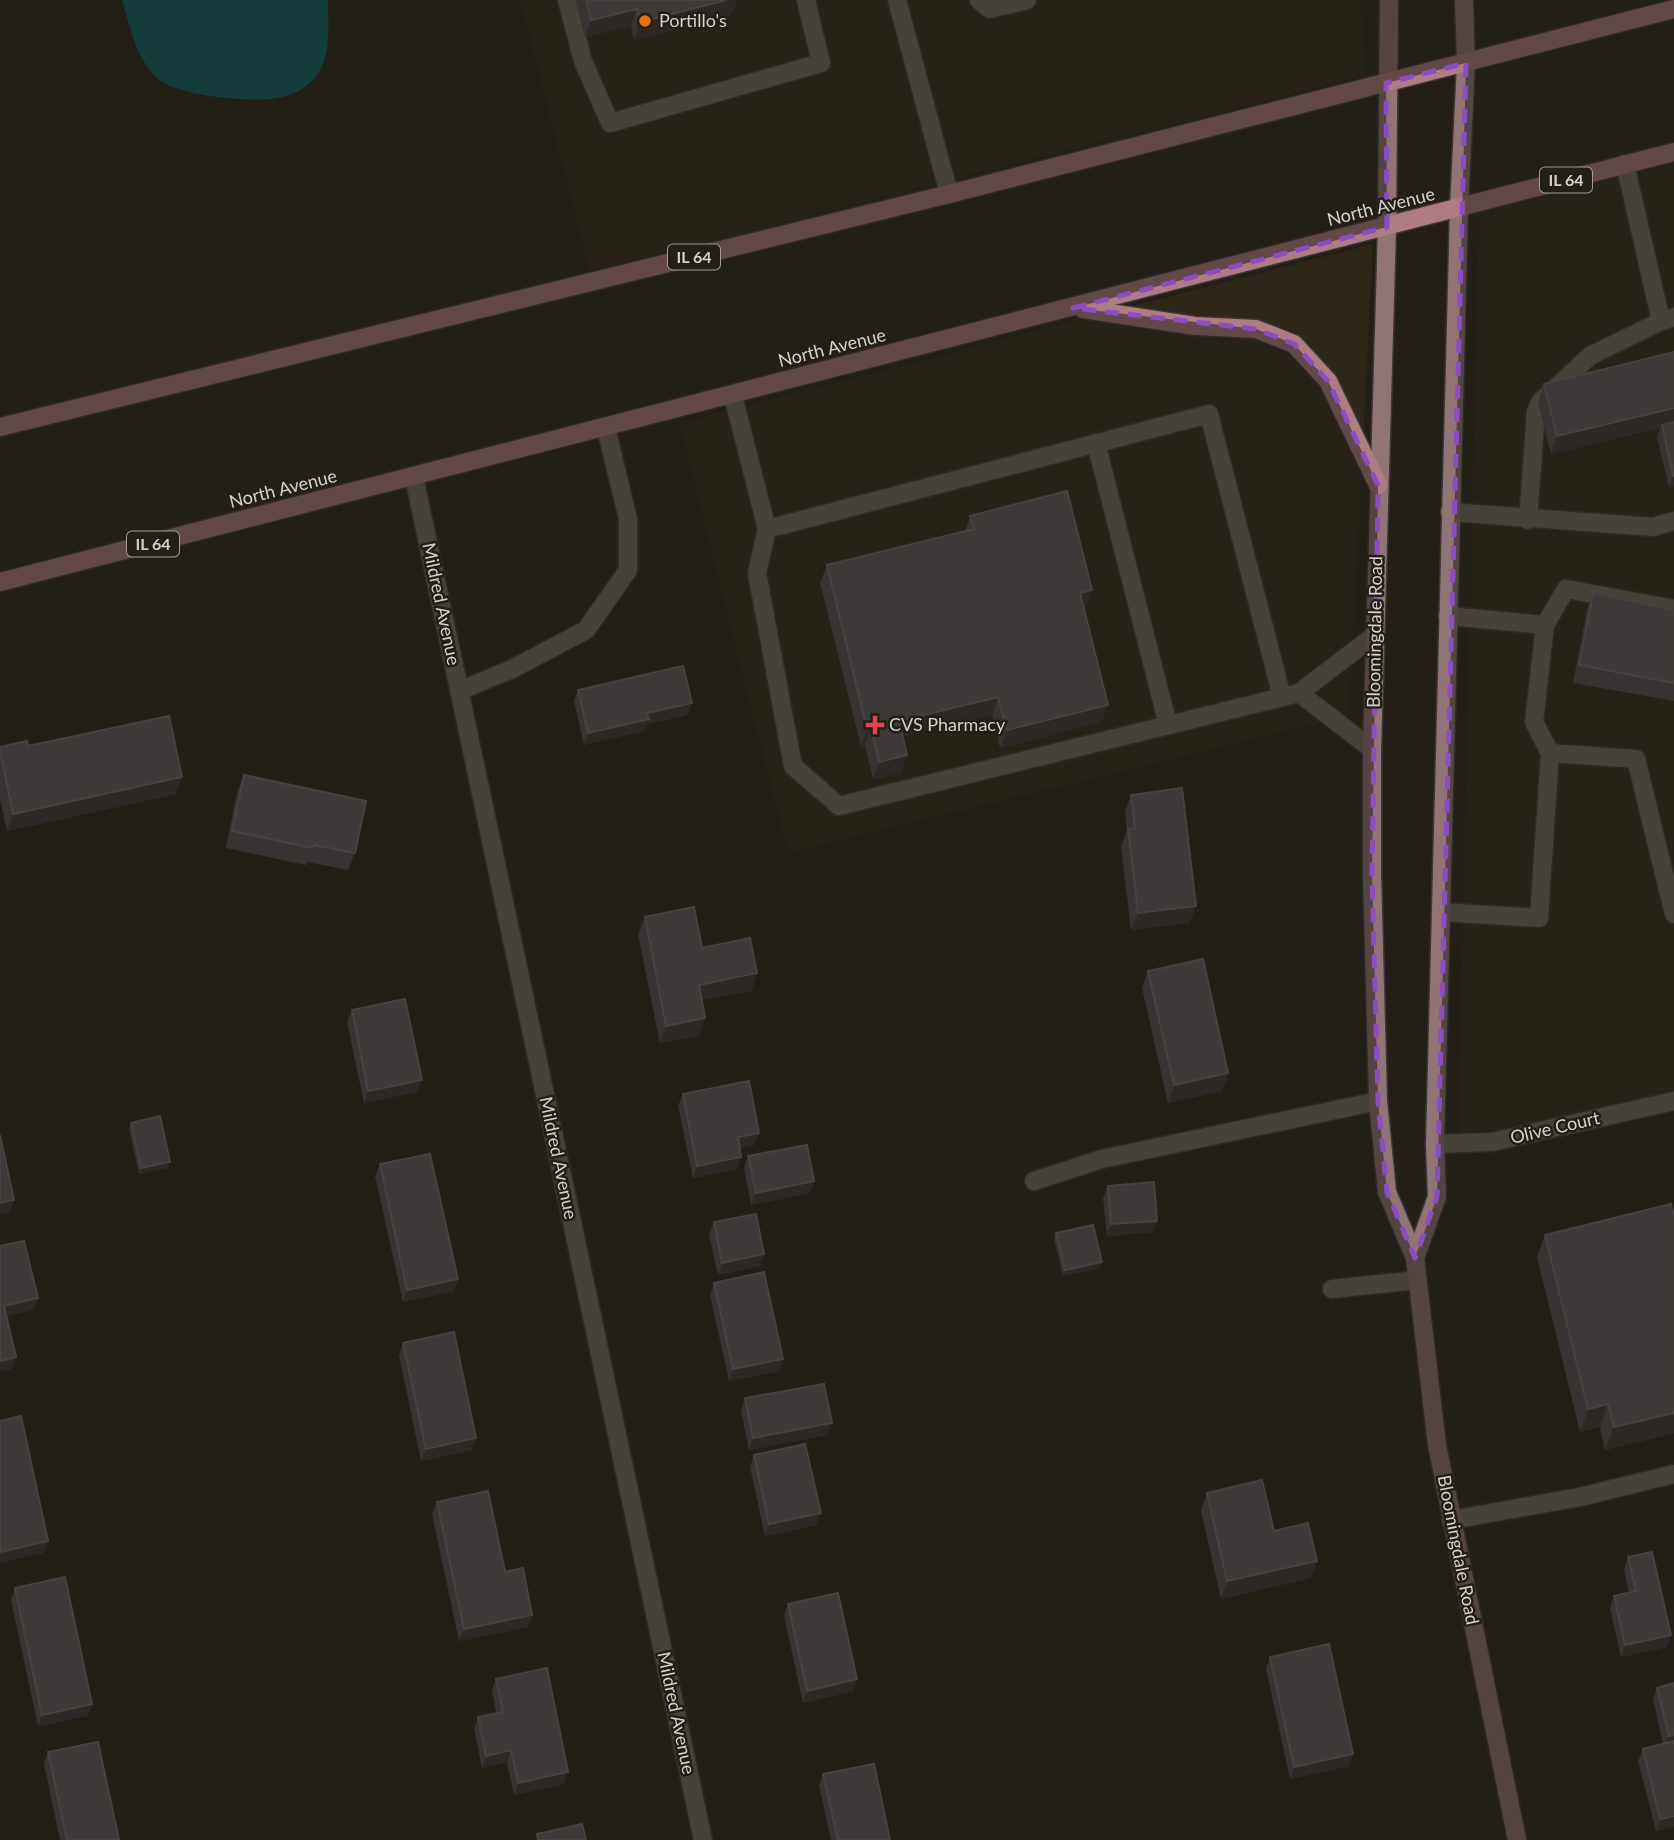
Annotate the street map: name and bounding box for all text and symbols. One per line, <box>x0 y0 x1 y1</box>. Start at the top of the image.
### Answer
place label: Portillo's <box>659 9 727 31</box>
marker: Portillo's <box>637 13 653 29</box>
road number: IL 64 <box>1540 168 1592 192</box>
street label: North Avenue <box>1325 182 1437 230</box>
road number: IL 64 <box>668 244 720 270</box>
street label: North Avenue <box>776 323 888 371</box>
street label: North Avenue <box>227 464 339 512</box>
road number: IL 64 <box>127 531 179 556</box>
street label: Mildred Avenue <box>418 541 466 667</box>
street label: Bloomingdale Road <box>1362 556 1386 708</box>
place label: CVS Pharmacy <box>889 713 1006 735</box>
marker: CVS Pharmacy <box>867 717 883 733</box>
street label: Mildred Avenue <box>535 1095 583 1221</box>
street label: Olive Court <box>1508 1106 1602 1148</box>
street label: Bloomingdale Road <box>1434 1473 1484 1626</box>
street label: Mildred Avenue <box>653 1650 701 1776</box>

